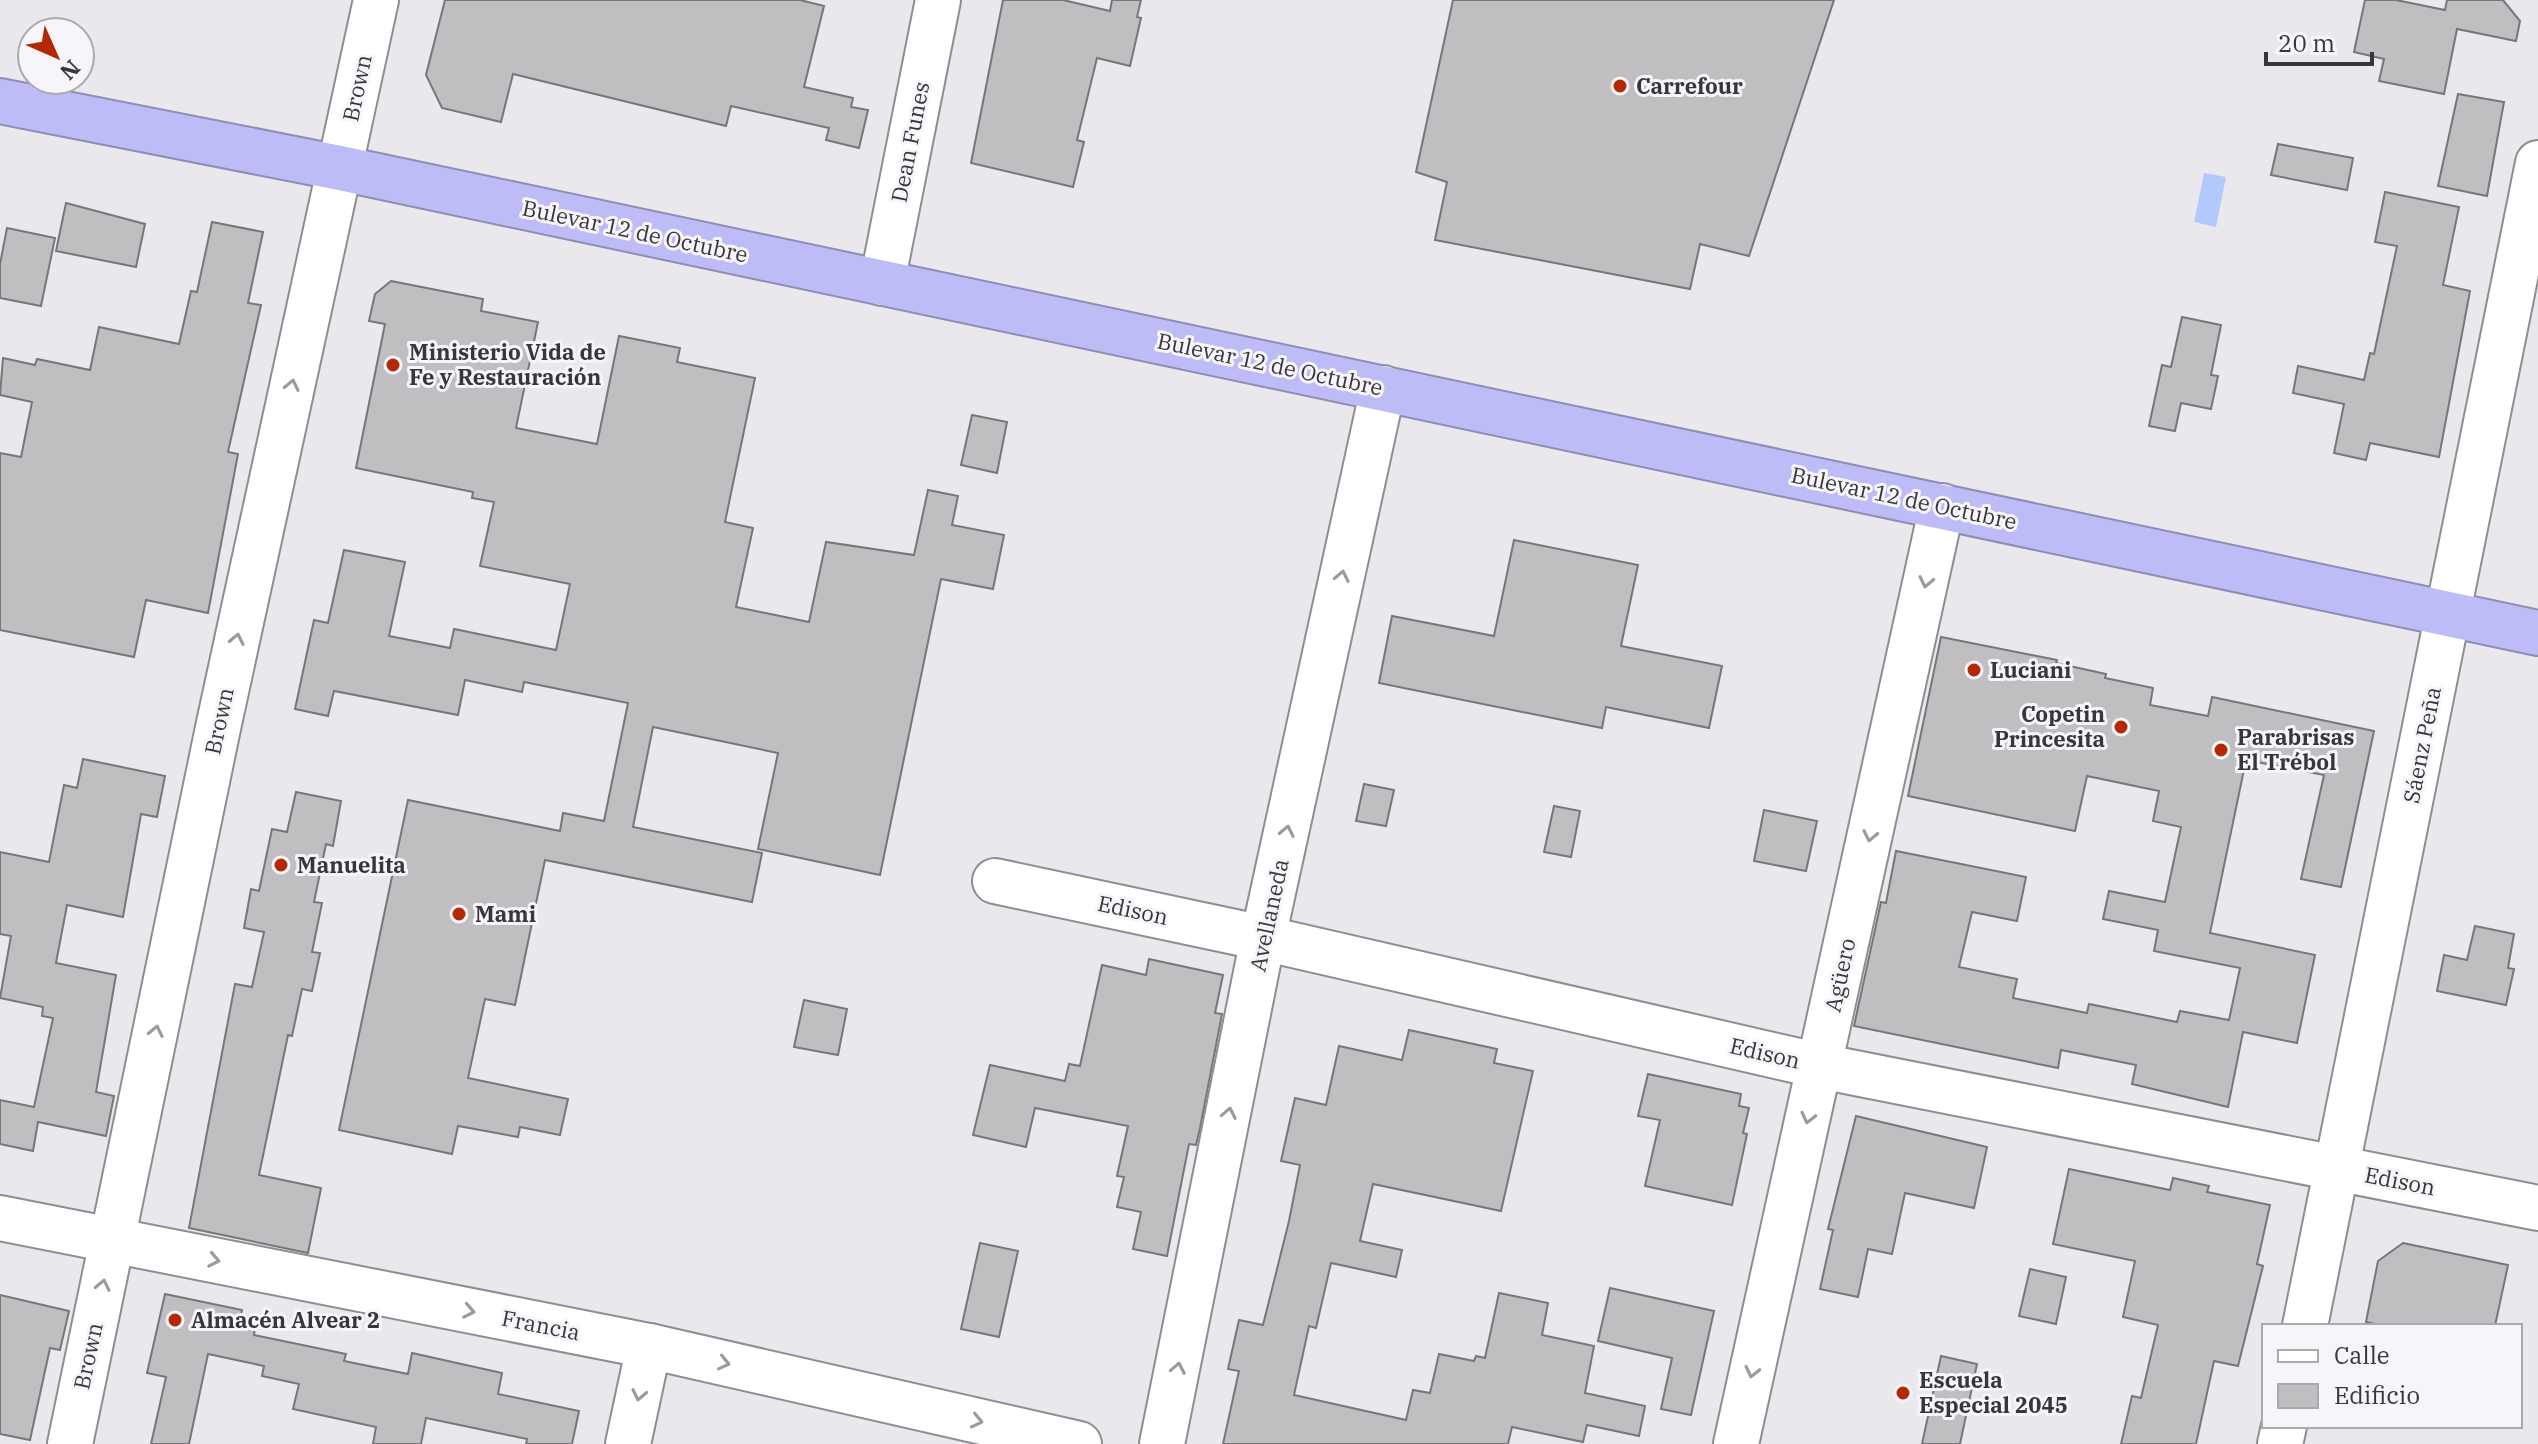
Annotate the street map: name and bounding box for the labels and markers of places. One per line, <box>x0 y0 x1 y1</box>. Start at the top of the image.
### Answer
place label: Carrefour <box>1636 71 1743 100</box>
marker: Carrefour <box>1611 77 1629 95</box>
place label: Ministerio Vida de Fe y Restauración <box>409 337 606 391</box>
marker: Ministerio Vida de Fe y Restauración <box>384 356 402 374</box>
place label: Luciani <box>1990 655 2071 684</box>
marker: Luciani <box>1965 661 1983 679</box>
place label: Copetin Princesita <box>1994 699 2105 753</box>
marker: Copetin Princesita <box>2112 718 2130 736</box>
place label: Parabrisas El Trébol <box>2237 722 2355 776</box>
marker: Parabrisas El Trébol <box>2212 741 2230 759</box>
place label: Manuelita <box>297 850 406 879</box>
marker: Manuelita <box>272 856 290 874</box>
place label: Mami <box>475 899 536 928</box>
marker: Mami <box>450 905 468 923</box>
place label: Almacén Alvear 2 <box>191 1305 380 1334</box>
marker: Almacén Alvear 2 <box>166 1311 184 1329</box>
place label: Escuela Especial 2045 <box>1919 1365 2068 1419</box>
marker: Escuela Especial 2045 <box>1894 1384 1912 1402</box>

